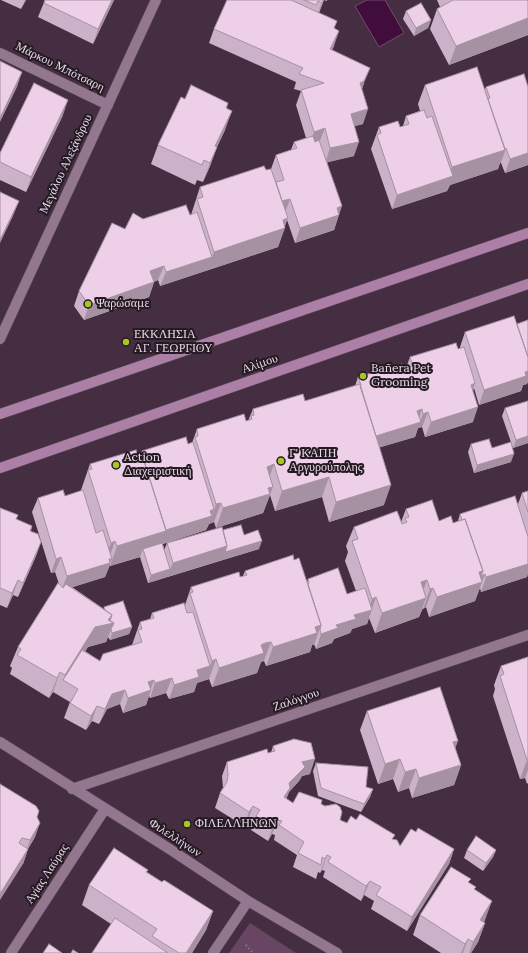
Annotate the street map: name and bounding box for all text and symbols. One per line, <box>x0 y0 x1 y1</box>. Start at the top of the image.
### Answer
street label: Μάρκου Μπότσαρη <box>13 39 107 95</box>
street label: Μεγάλου Αλεξάνδρου <box>37 112 95 216</box>
place label: Ψαρώσαμε <box>96 297 149 311</box>
marker: Ψαρώσαμε <box>83 299 93 309</box>
place label: ΕΚΚΛΗΣΙΑ ΑΓ. ΓΕΩΡΓΙΟΥ <box>134 328 213 356</box>
marker: ΕΚΚΛΗΣΙΑ ΑΓ. ΓΕΩΡΓΙΟΥ <box>121 337 131 347</box>
street label: Αλίμου <box>240 351 280 377</box>
place label: Bañera Pet Grooming <box>371 362 431 390</box>
marker: Bañera Pet Grooming <box>358 371 368 381</box>
place label: Γ' ΚΑΠΗ Αργυρούπολης <box>289 447 363 475</box>
place label: Action Διαχειριστική <box>124 451 192 479</box>
marker: Γ' ΚΑΠΗ Αργυρούπολης <box>276 456 286 466</box>
marker: Action Διαχειριστική <box>111 460 121 470</box>
street label: Ζαλόγγου <box>271 685 321 715</box>
street label: Φιλελλήνων <box>146 816 204 860</box>
place label: ΦΙΛΕΛΛΗΝΩΝ <box>195 817 277 831</box>
marker: ΦΙΛΕΛΛΗΝΩΝ <box>182 819 192 829</box>
street label: Αγίας Λαύρας <box>22 841 72 907</box>

